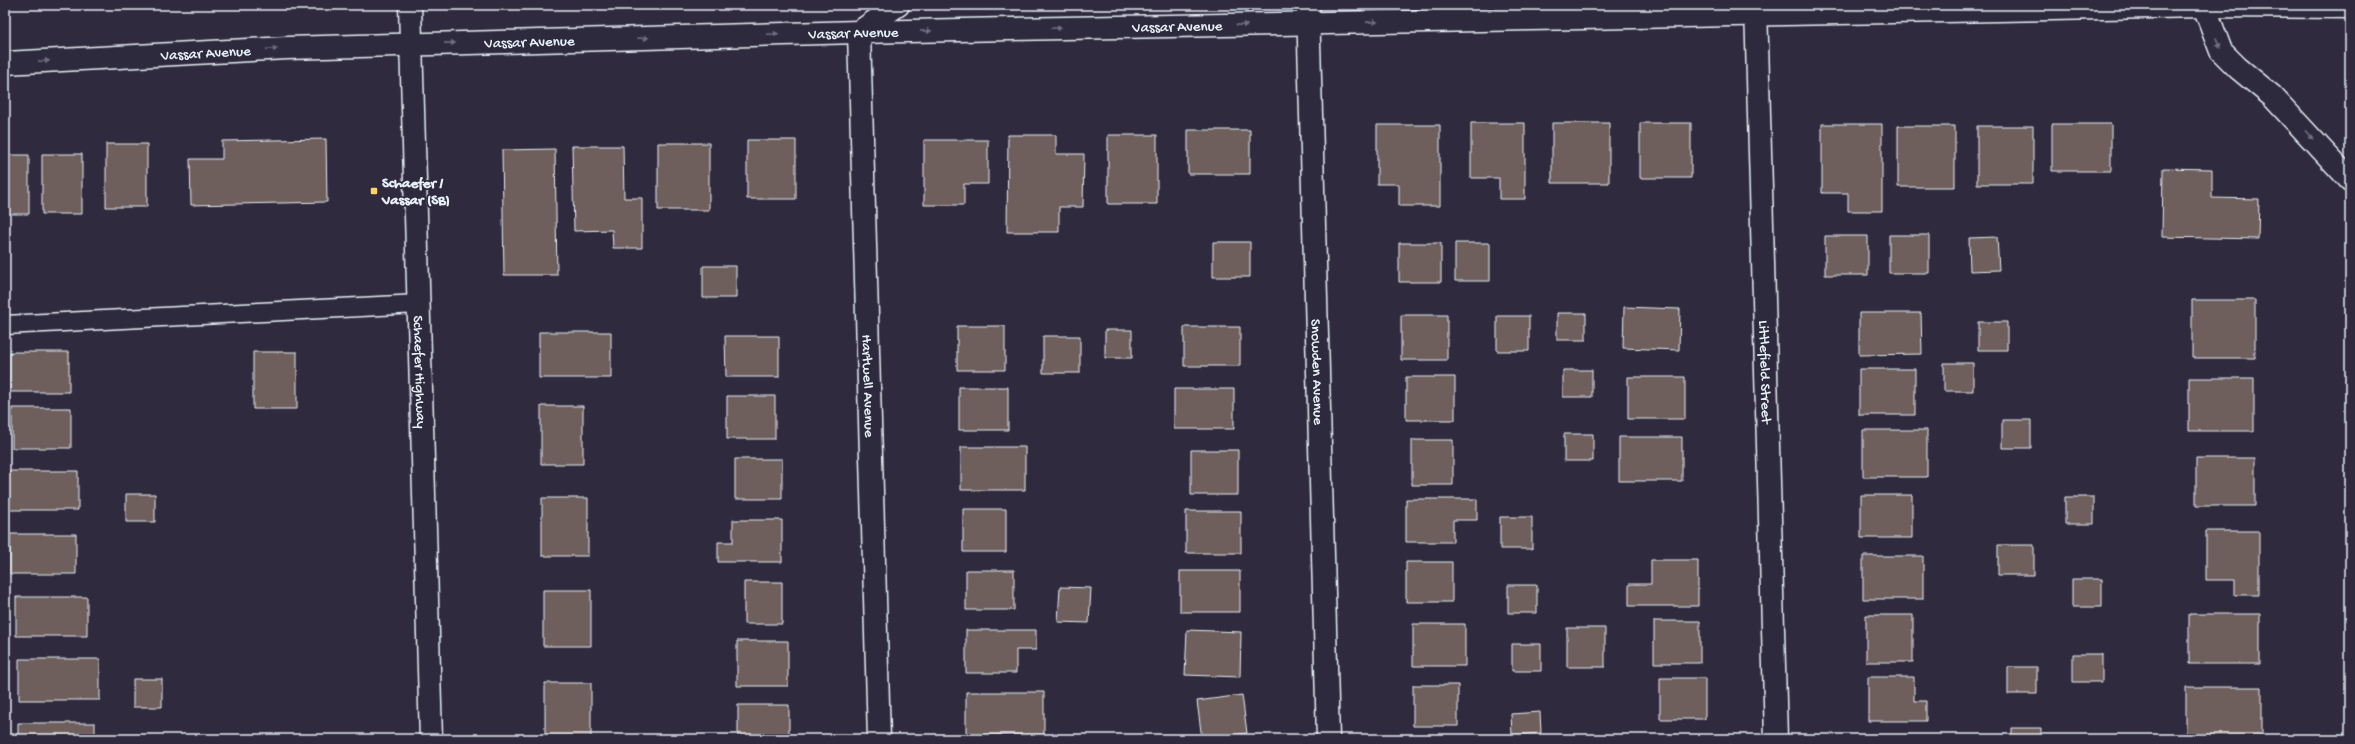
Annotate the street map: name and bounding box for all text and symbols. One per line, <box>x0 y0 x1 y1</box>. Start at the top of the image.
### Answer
street label: Vassar Avenue <box>1131 18 1223 38</box>
one-way arrow <box>1366 19 1379 25</box>
one-way arrow <box>1236 21 1248 28</box>
street label: Vassar Avenue <box>807 24 899 44</box>
one-way arrow <box>1050 25 1063 31</box>
one-way arrow <box>920 28 933 34</box>
one-way arrow <box>767 31 779 38</box>
street label: Vassar Avenue <box>483 33 575 54</box>
one-way arrow <box>637 35 650 41</box>
one-way arrow <box>2216 37 2222 49</box>
one-way arrow <box>444 40 457 46</box>
street label: Vassar Avenue <box>159 43 252 66</box>
one-way arrow <box>266 45 278 52</box>
one-way arrow <box>38 57 50 64</box>
one-way arrow <box>2304 130 2313 139</box>
place label: Schaefer / Vassar (SB) <box>381 175 450 210</box>
marker: Schaefer / Vassar (SB) <box>369 186 379 196</box>
street label: Schaefer Highway <box>408 315 429 429</box>
street label: Snowden Avenue <box>1306 319 1326 425</box>
street label: Littlefield Street <box>1754 320 1774 426</box>
street label: Hartwell Avenue <box>857 334 877 438</box>

